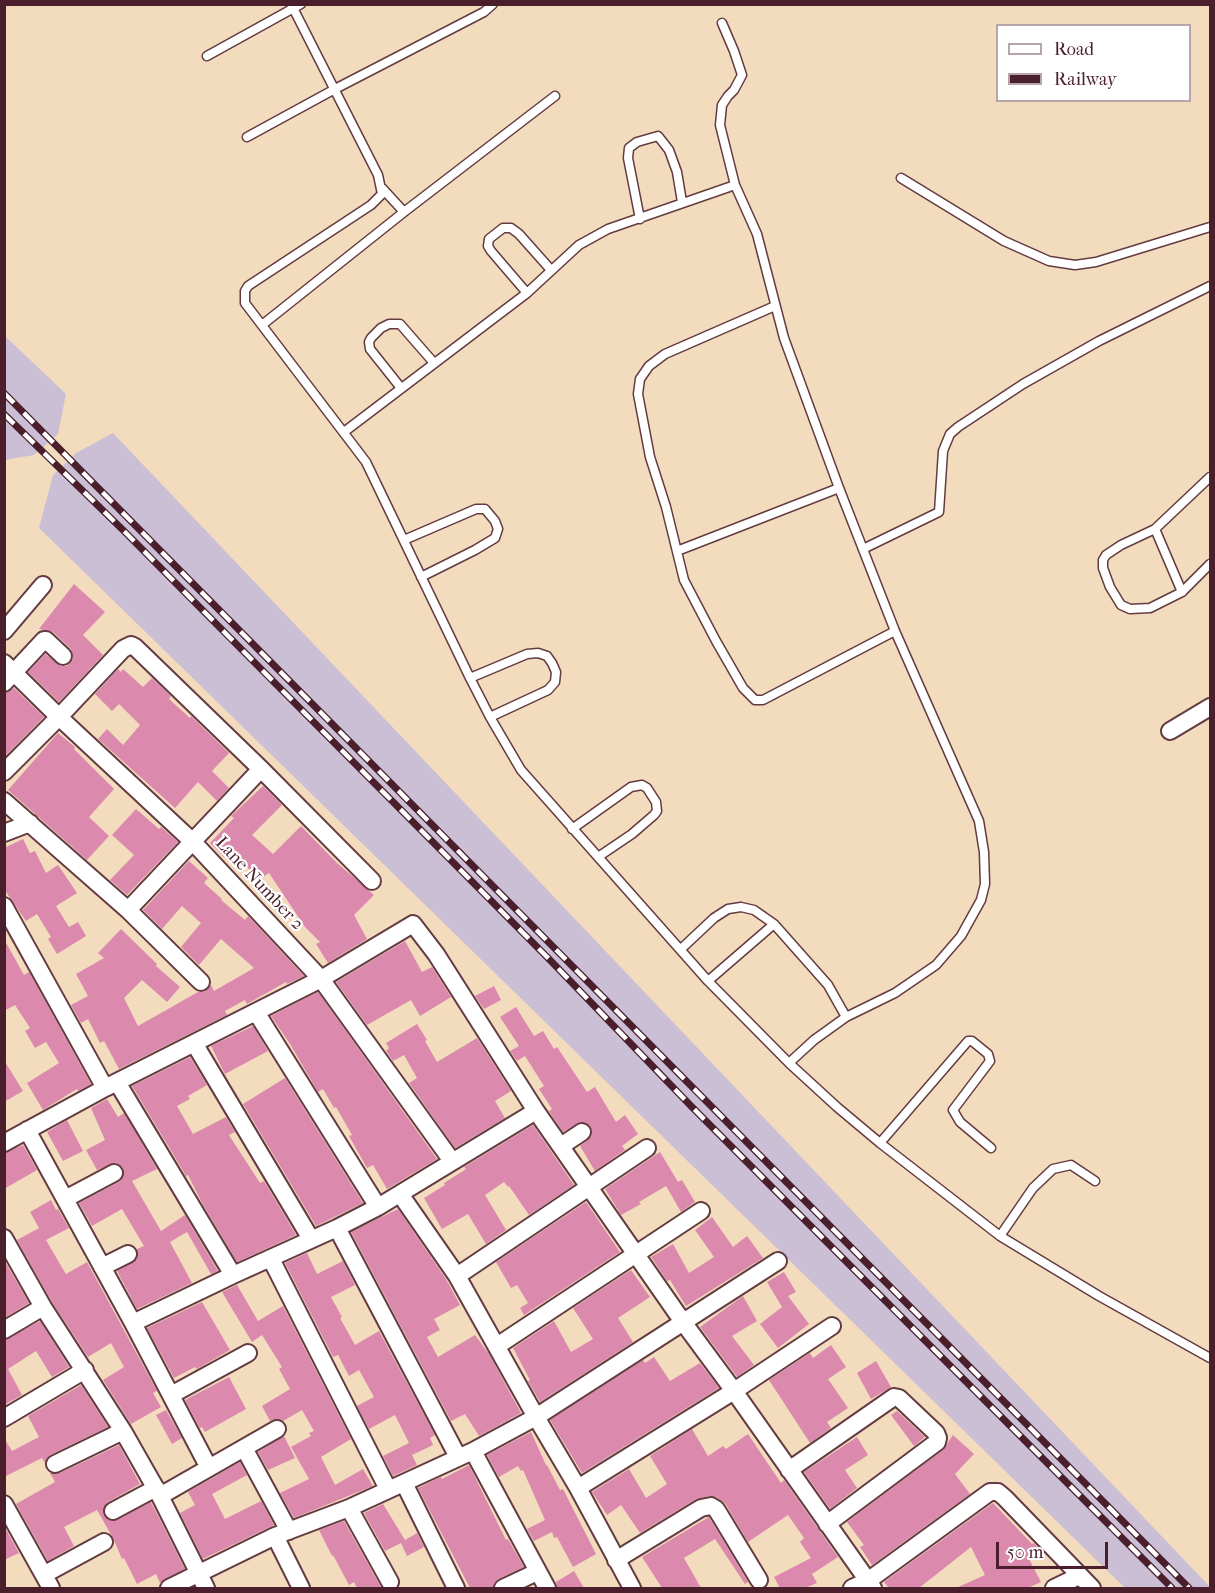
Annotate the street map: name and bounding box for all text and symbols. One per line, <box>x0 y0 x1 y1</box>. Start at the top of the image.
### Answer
legend <box>996 24 1191 102</box>
text: Road <box>1054 39 1094 60</box>
text: Railway <box>1054 69 1117 90</box>
street label: Lane Number 2 <box>210 833 308 935</box>
scale bar <box>999 1530 1112 1568</box>
text: 50 m <box>1007 1542 1043 1563</box>

